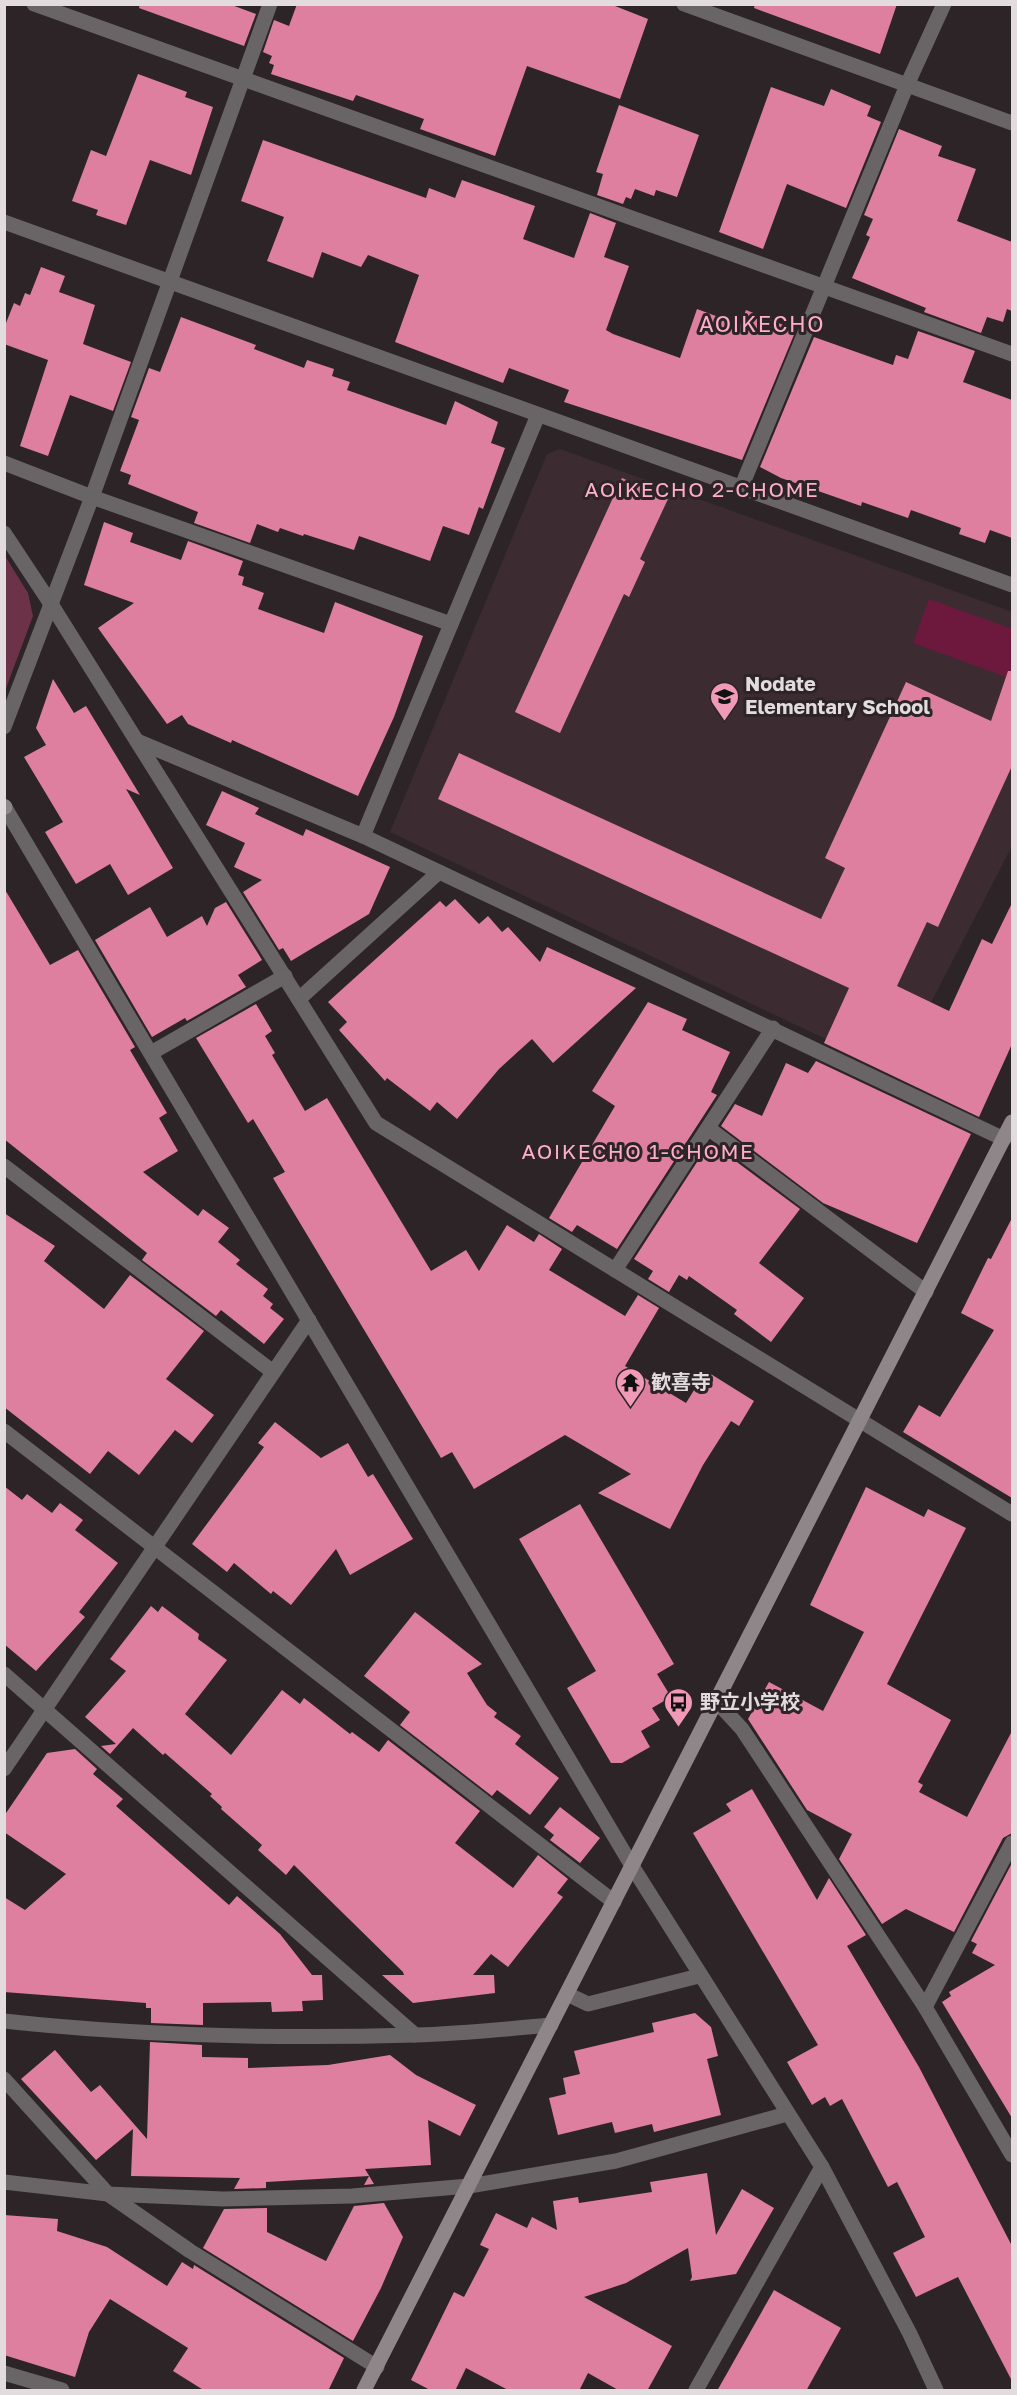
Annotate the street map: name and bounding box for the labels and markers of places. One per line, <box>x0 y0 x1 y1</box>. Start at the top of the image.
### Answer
place label: Nodate Elementary School <box>745 671 930 718</box>
school or university icon: Nodate Elementary School <box>708 680 740 722</box>
temple icon: 歓喜寺 <box>614 1366 646 1408</box>
place label: 歓喜寺 <box>651 1369 711 1393</box>
bus stop icon: 野立小学校 <box>663 1686 695 1728</box>
place label: 野立小学校 <box>700 1689 800 1713</box>

